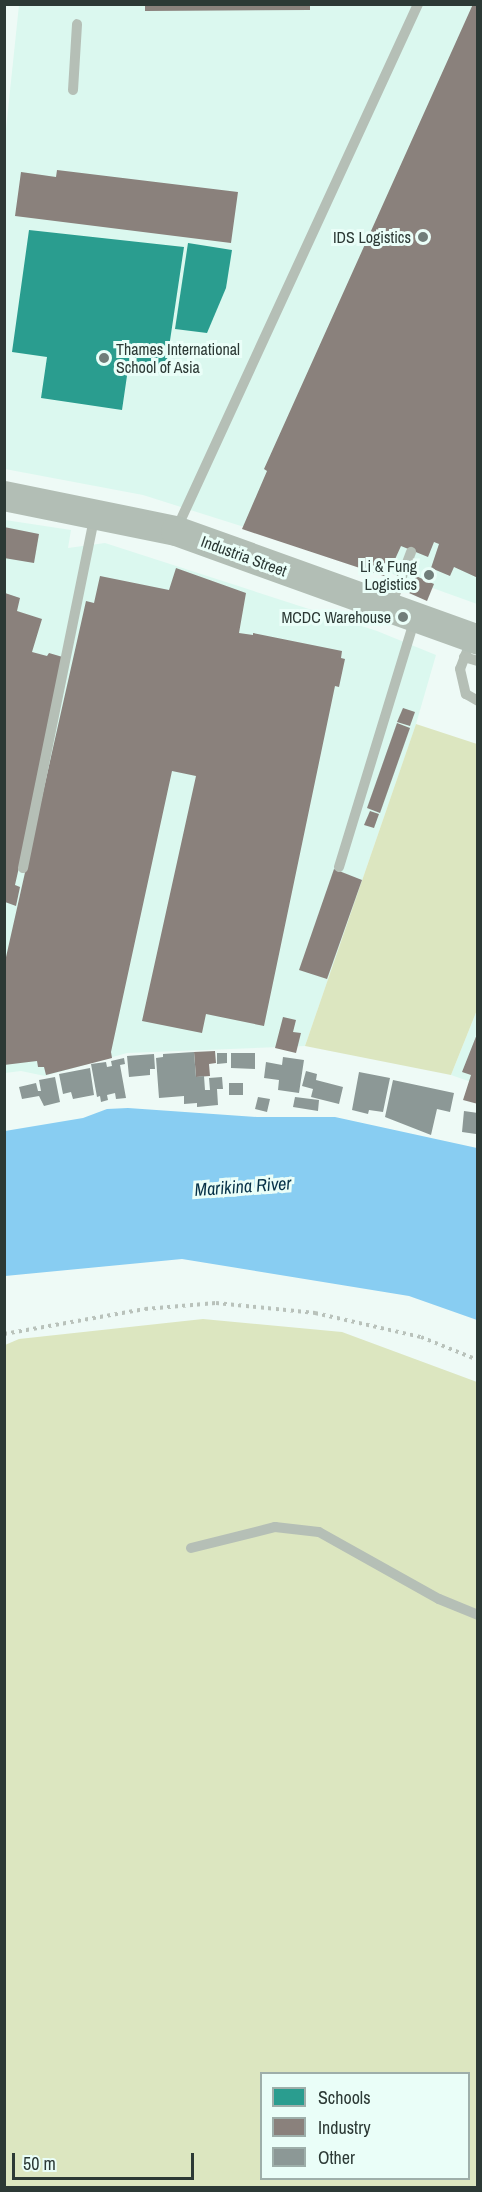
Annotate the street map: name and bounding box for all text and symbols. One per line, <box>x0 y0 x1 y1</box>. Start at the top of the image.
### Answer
place label: IDS Logistics <box>333 227 411 247</box>
marker: IDS Logistics <box>416 230 430 244</box>
place label: Thames International School of Asia <box>116 339 240 377</box>
marker: Thames International School of Asia <box>97 351 111 365</box>
street label: Industria Street <box>199 532 289 580</box>
place label: Li & Fung Logistics <box>360 556 417 594</box>
marker: Li & Fung Logistics <box>422 568 436 582</box>
place label: MCDC Warehouse <box>281 607 391 627</box>
marker: MCDC Warehouse <box>396 610 410 624</box>
water label: Marikina River <box>194 1173 292 1201</box>
legend <box>260 2072 470 2180</box>
text: Schools <box>318 2085 371 2110</box>
text: Industry <box>318 2115 371 2140</box>
scale bar <box>15 2141 196 2179</box>
text: Other <box>318 2145 355 2170</box>
text: 50 m <box>23 2151 56 2176</box>

